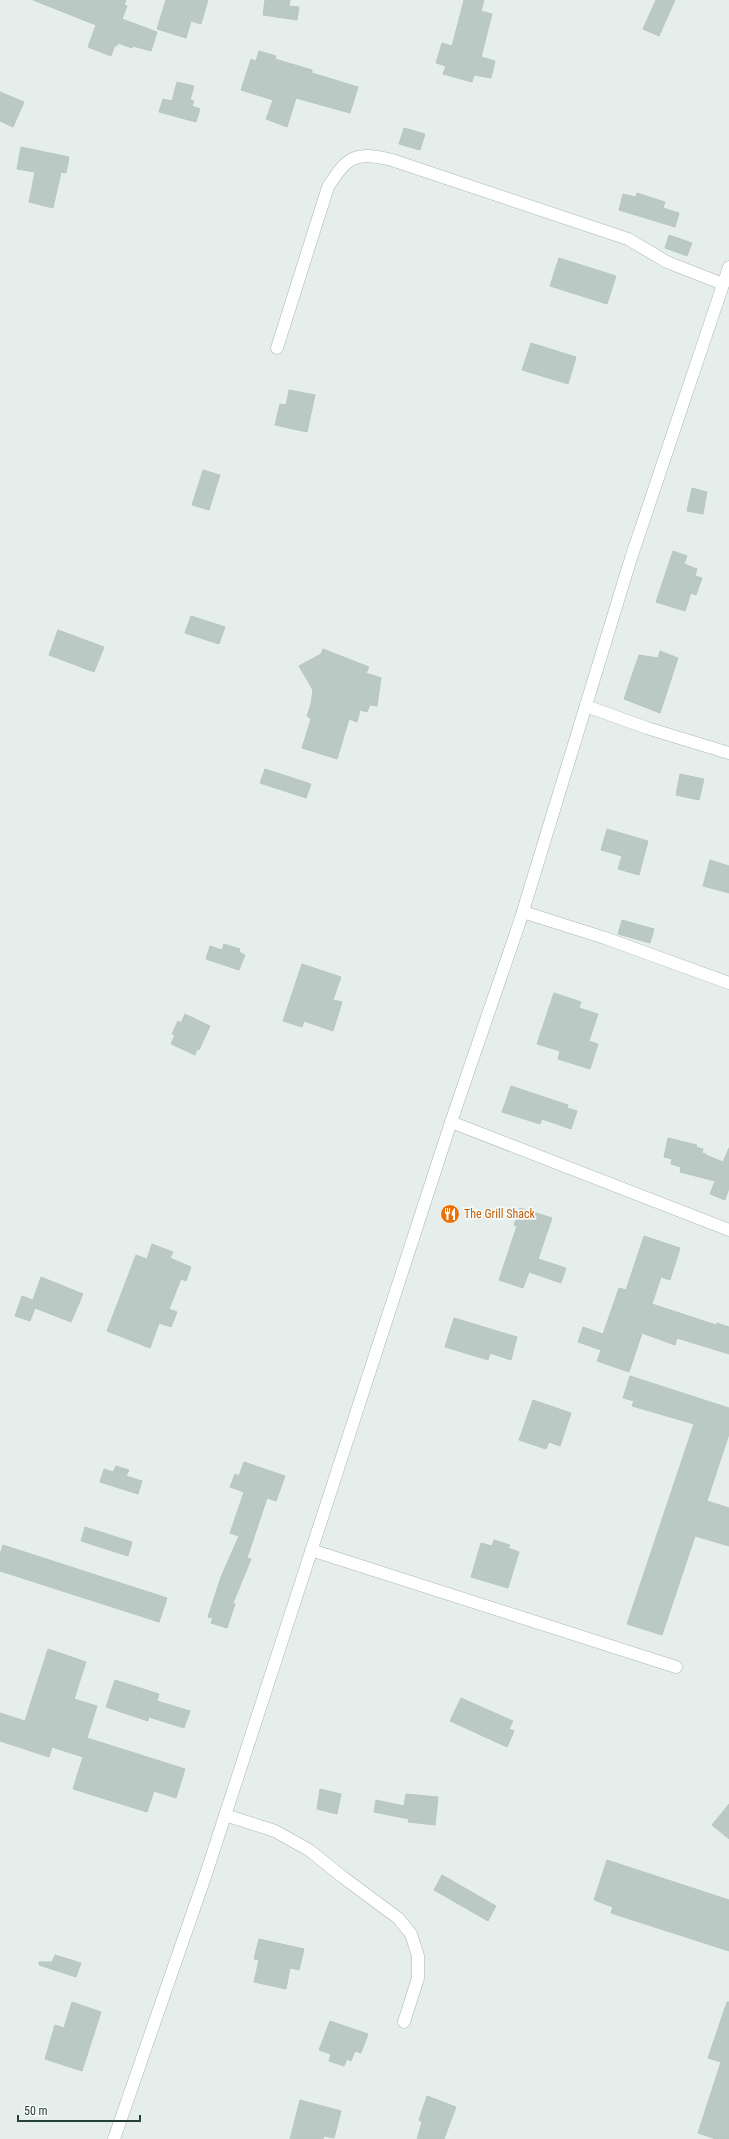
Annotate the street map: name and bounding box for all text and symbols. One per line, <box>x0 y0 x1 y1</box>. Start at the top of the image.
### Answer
restaurant icon: The Grill Shack <box>439 1203 461 1225</box>
place label: The Grill Shack <box>464 1207 535 1221</box>
scale bar <box>18 2097 140 2123</box>
text: 50 m <box>24 2104 48 2118</box>

